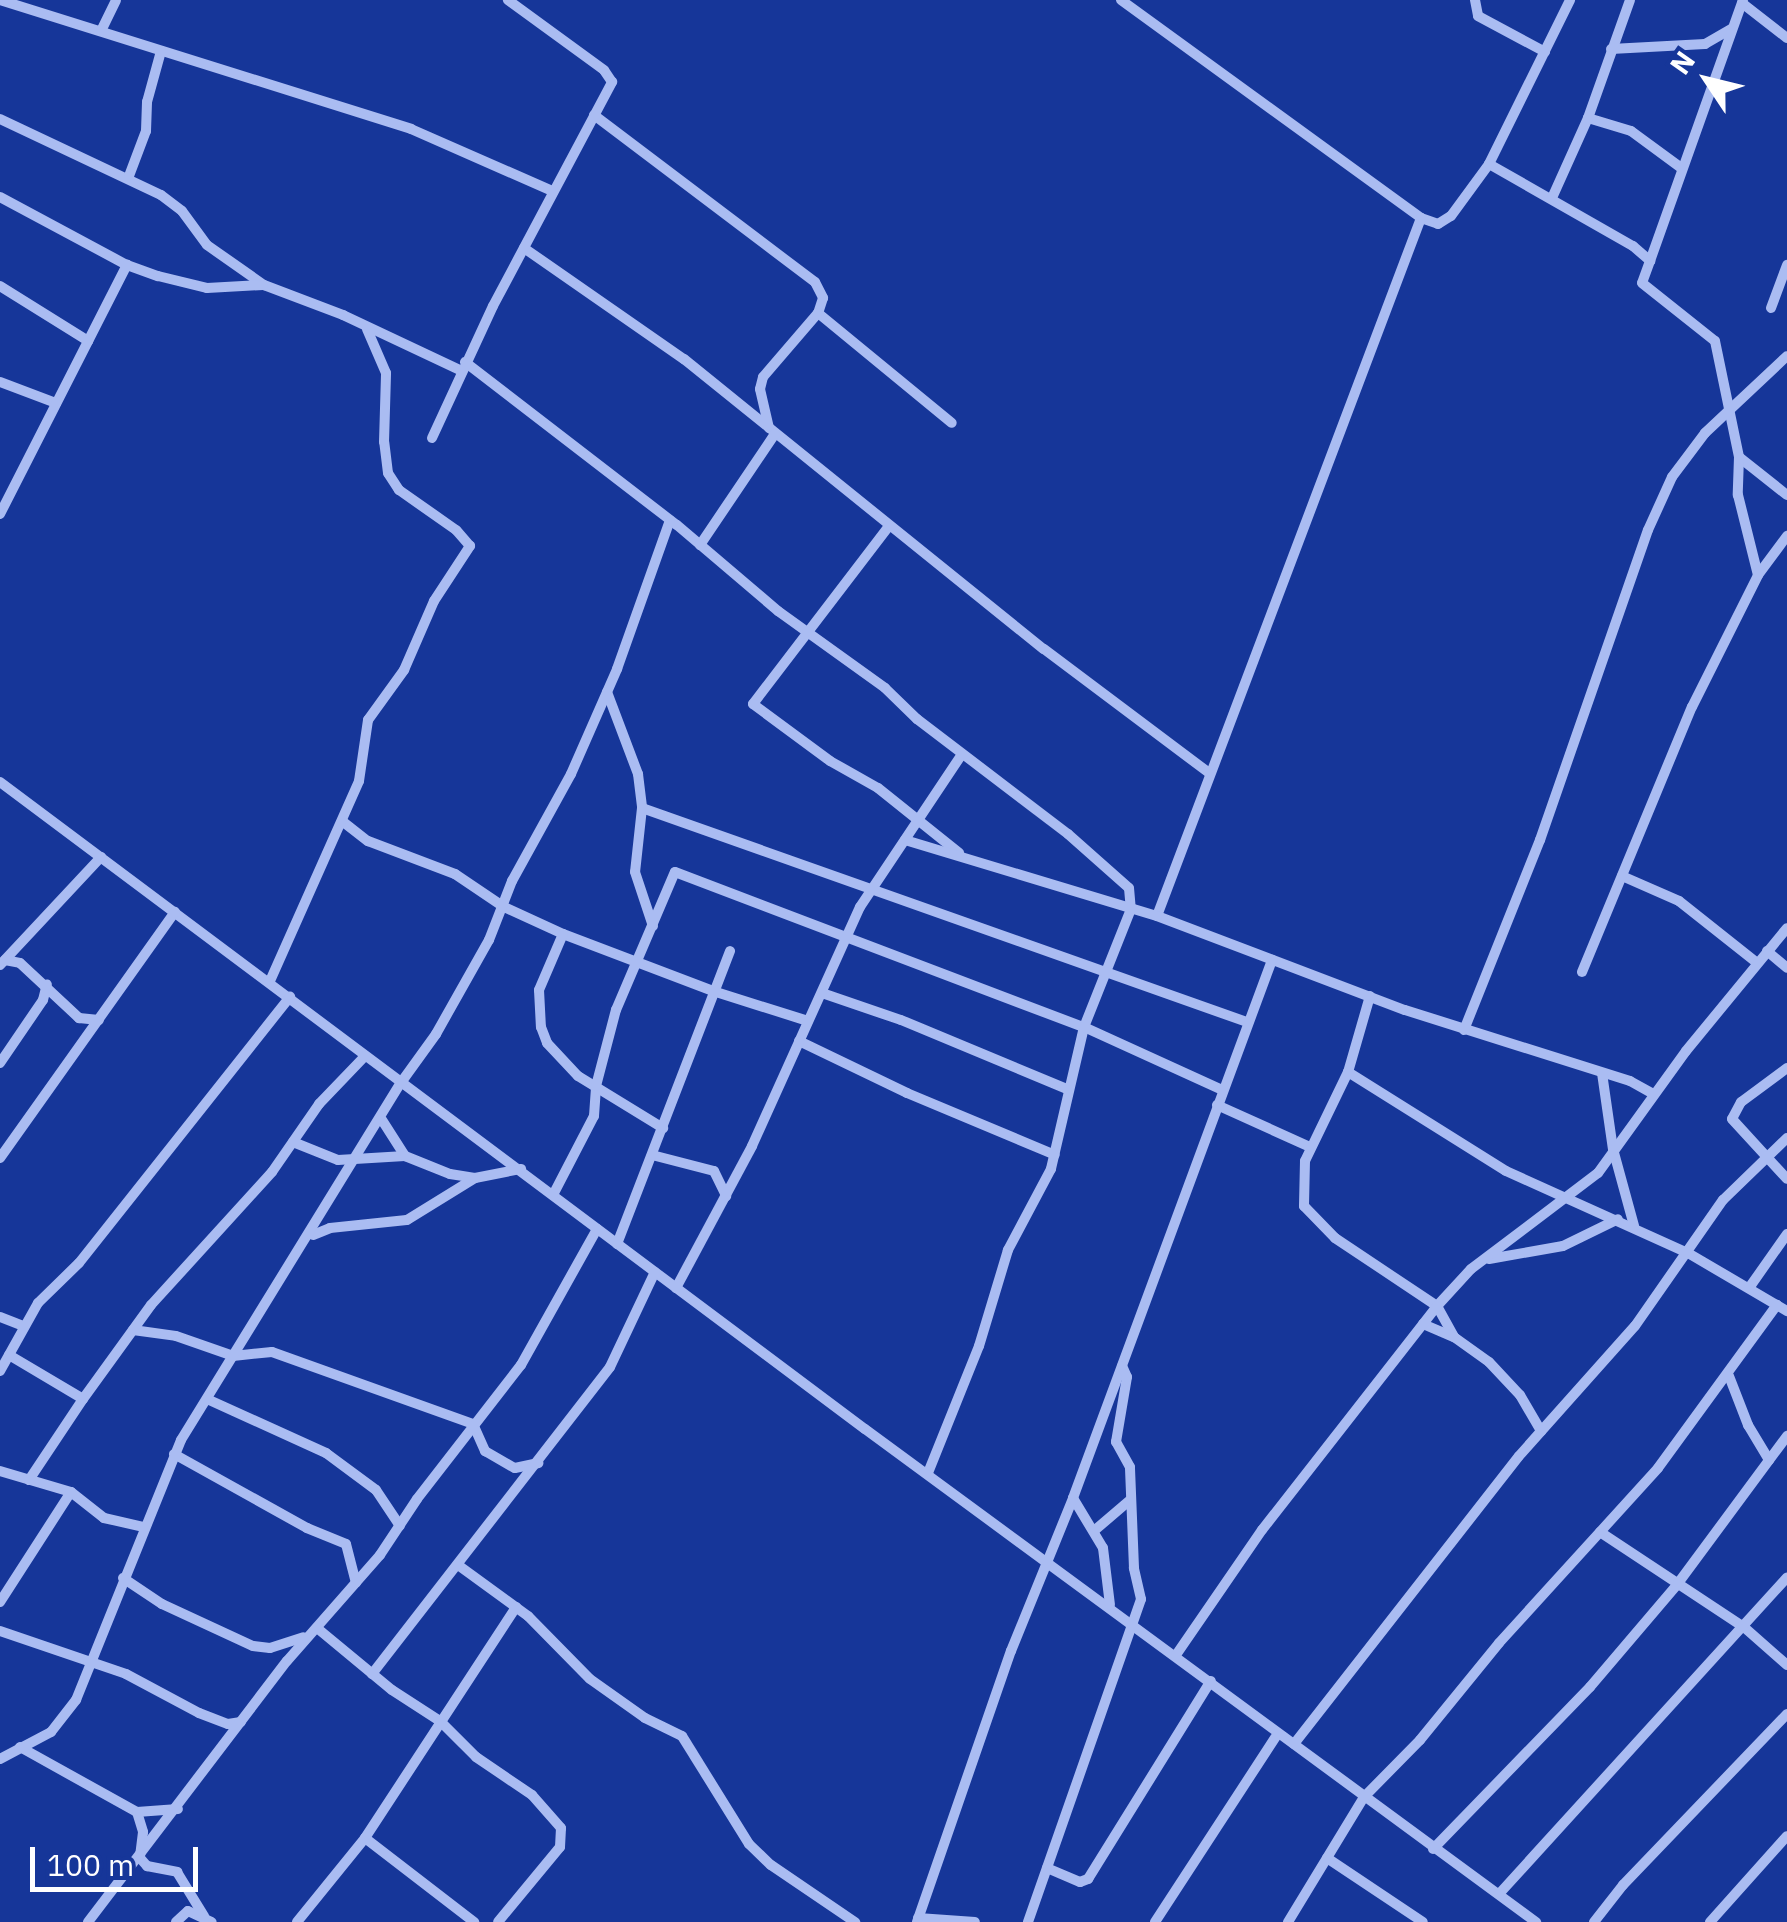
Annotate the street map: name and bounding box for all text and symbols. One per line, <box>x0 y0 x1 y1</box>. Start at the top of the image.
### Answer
north arrow <box>1657 30 1757 130</box>
text: N <box>1661 44 1703 81</box>
scale bar <box>35 1827 202 1889</box>
text: 100 m <box>47 1845 134 1884</box>

